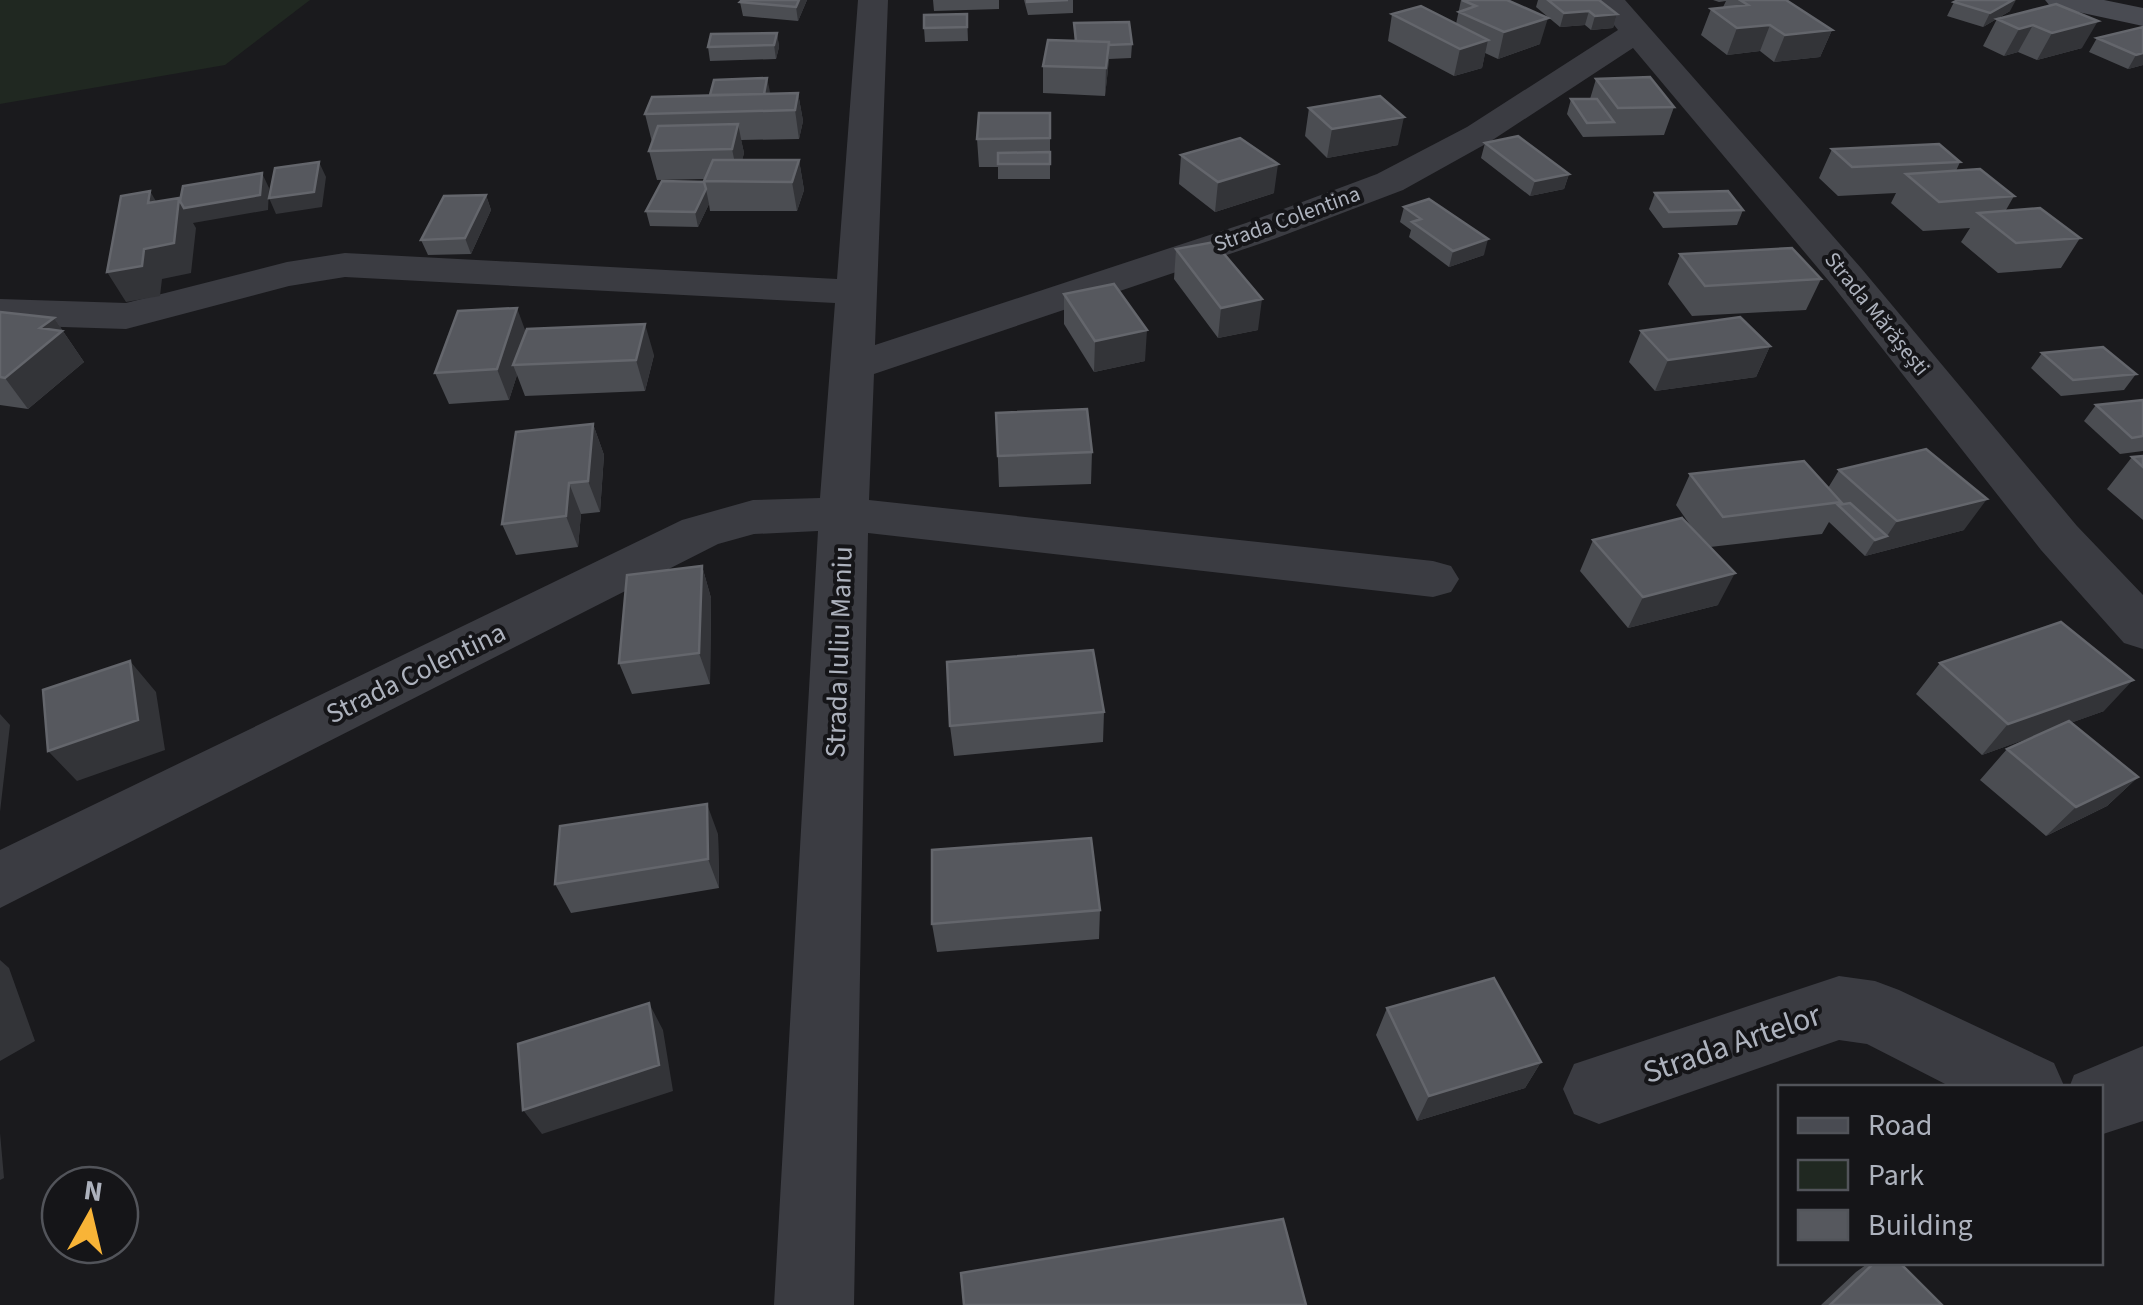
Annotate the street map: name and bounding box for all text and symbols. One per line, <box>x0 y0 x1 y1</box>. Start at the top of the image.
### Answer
street label: Strada Colentina <box>1209 178 1365 260</box>
street label: Strada Mărășești <box>1817 245 1937 383</box>
street label: Strada Iuliu Maniu <box>815 546 863 758</box>
street label: Strada Colentina <box>319 612 513 734</box>
street label: Strada Artelor <box>1637 992 1828 1096</box>
legend <box>1778 1085 2103 1265</box>
text: Road <box>1868 1104 1932 1147</box>
text: Park <box>1868 1154 1924 1197</box>
north arrow <box>40 1165 140 1265</box>
text: N <box>81 1170 105 1212</box>
text: Building <box>1868 1204 1973 1247</box>

